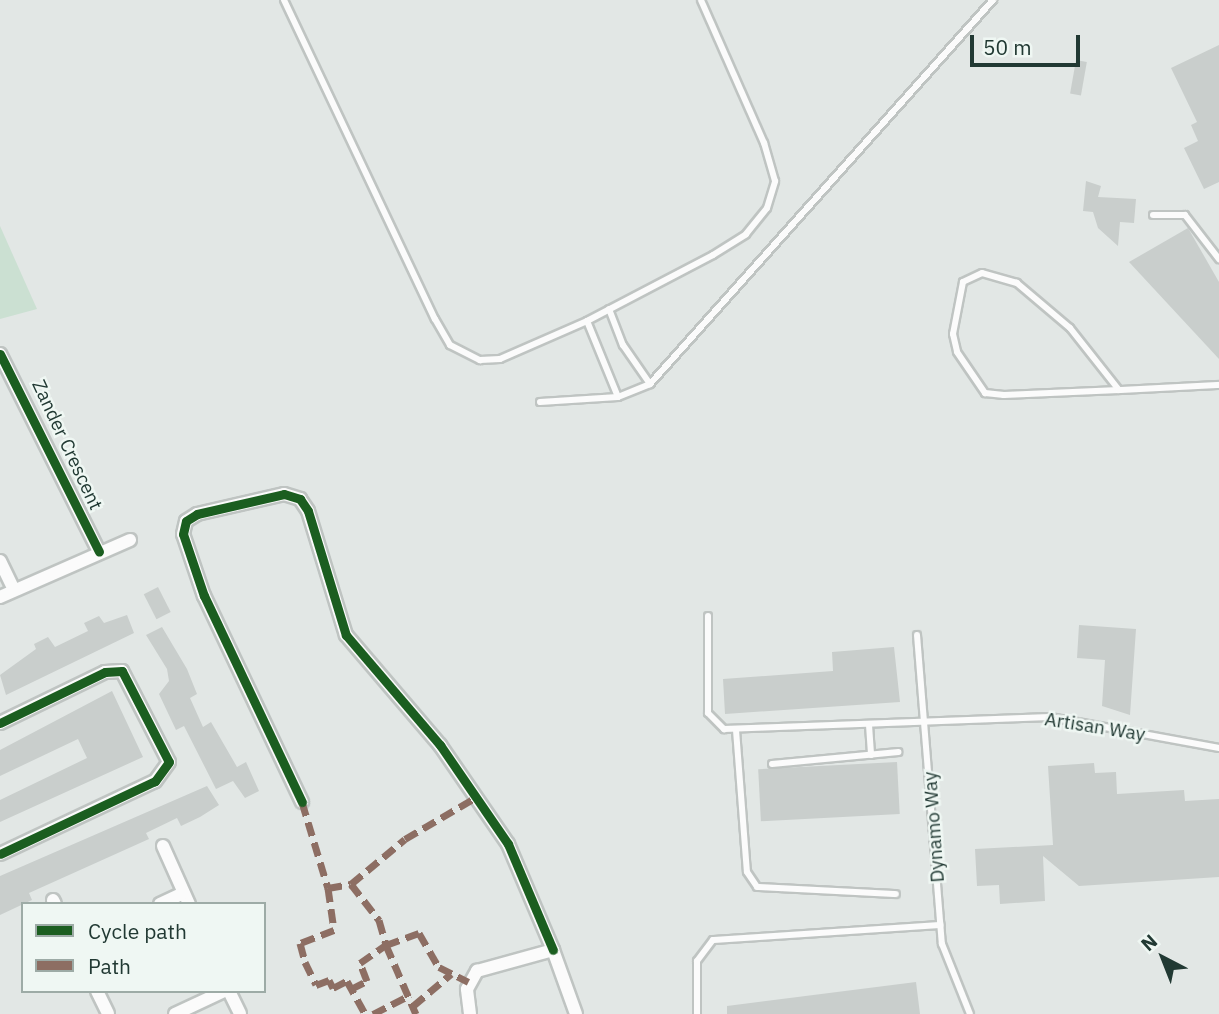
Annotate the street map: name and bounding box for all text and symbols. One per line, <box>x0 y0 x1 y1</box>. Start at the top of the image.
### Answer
scale bar <box>974 21 1084 65</box>
text: 50 m <box>983 33 1032 61</box>
street label: Zander Crescent <box>27 376 107 514</box>
street label: Artisan Way <box>1043 708 1147 746</box>
street label: Dynamo Way <box>919 771 949 883</box>
legend <box>21 902 266 993</box>
text: Cycle path <box>88 917 187 945</box>
north arrow <box>1128 923 1198 993</box>
text: N <box>1136 929 1162 956</box>
text: Path <box>88 952 131 980</box>

